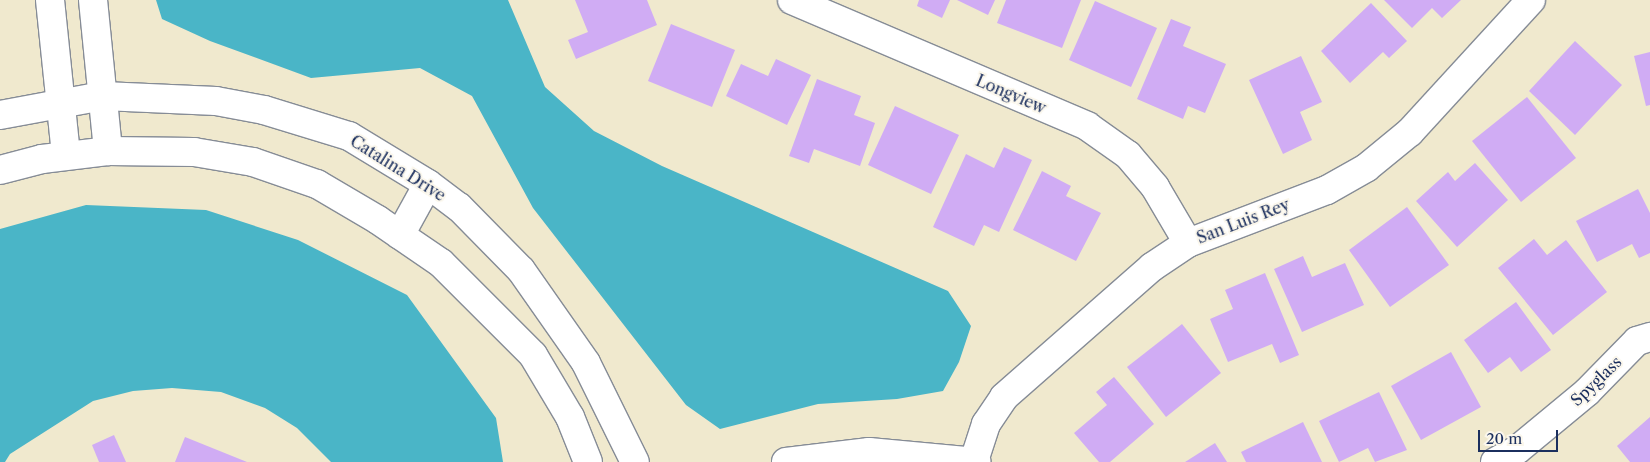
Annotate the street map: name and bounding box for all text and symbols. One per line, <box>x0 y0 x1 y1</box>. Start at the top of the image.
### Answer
street label: Longview <box>973 71 1049 117</box>
street label: Catalina Drive <box>347 131 449 205</box>
street label: San Luis Rey <box>1194 195 1292 247</box>
street label: Spyglass <box>1567 352 1625 410</box>
scale bar <box>1480 420 1560 452</box>
text: 20 m <box>1486 429 1522 448</box>

